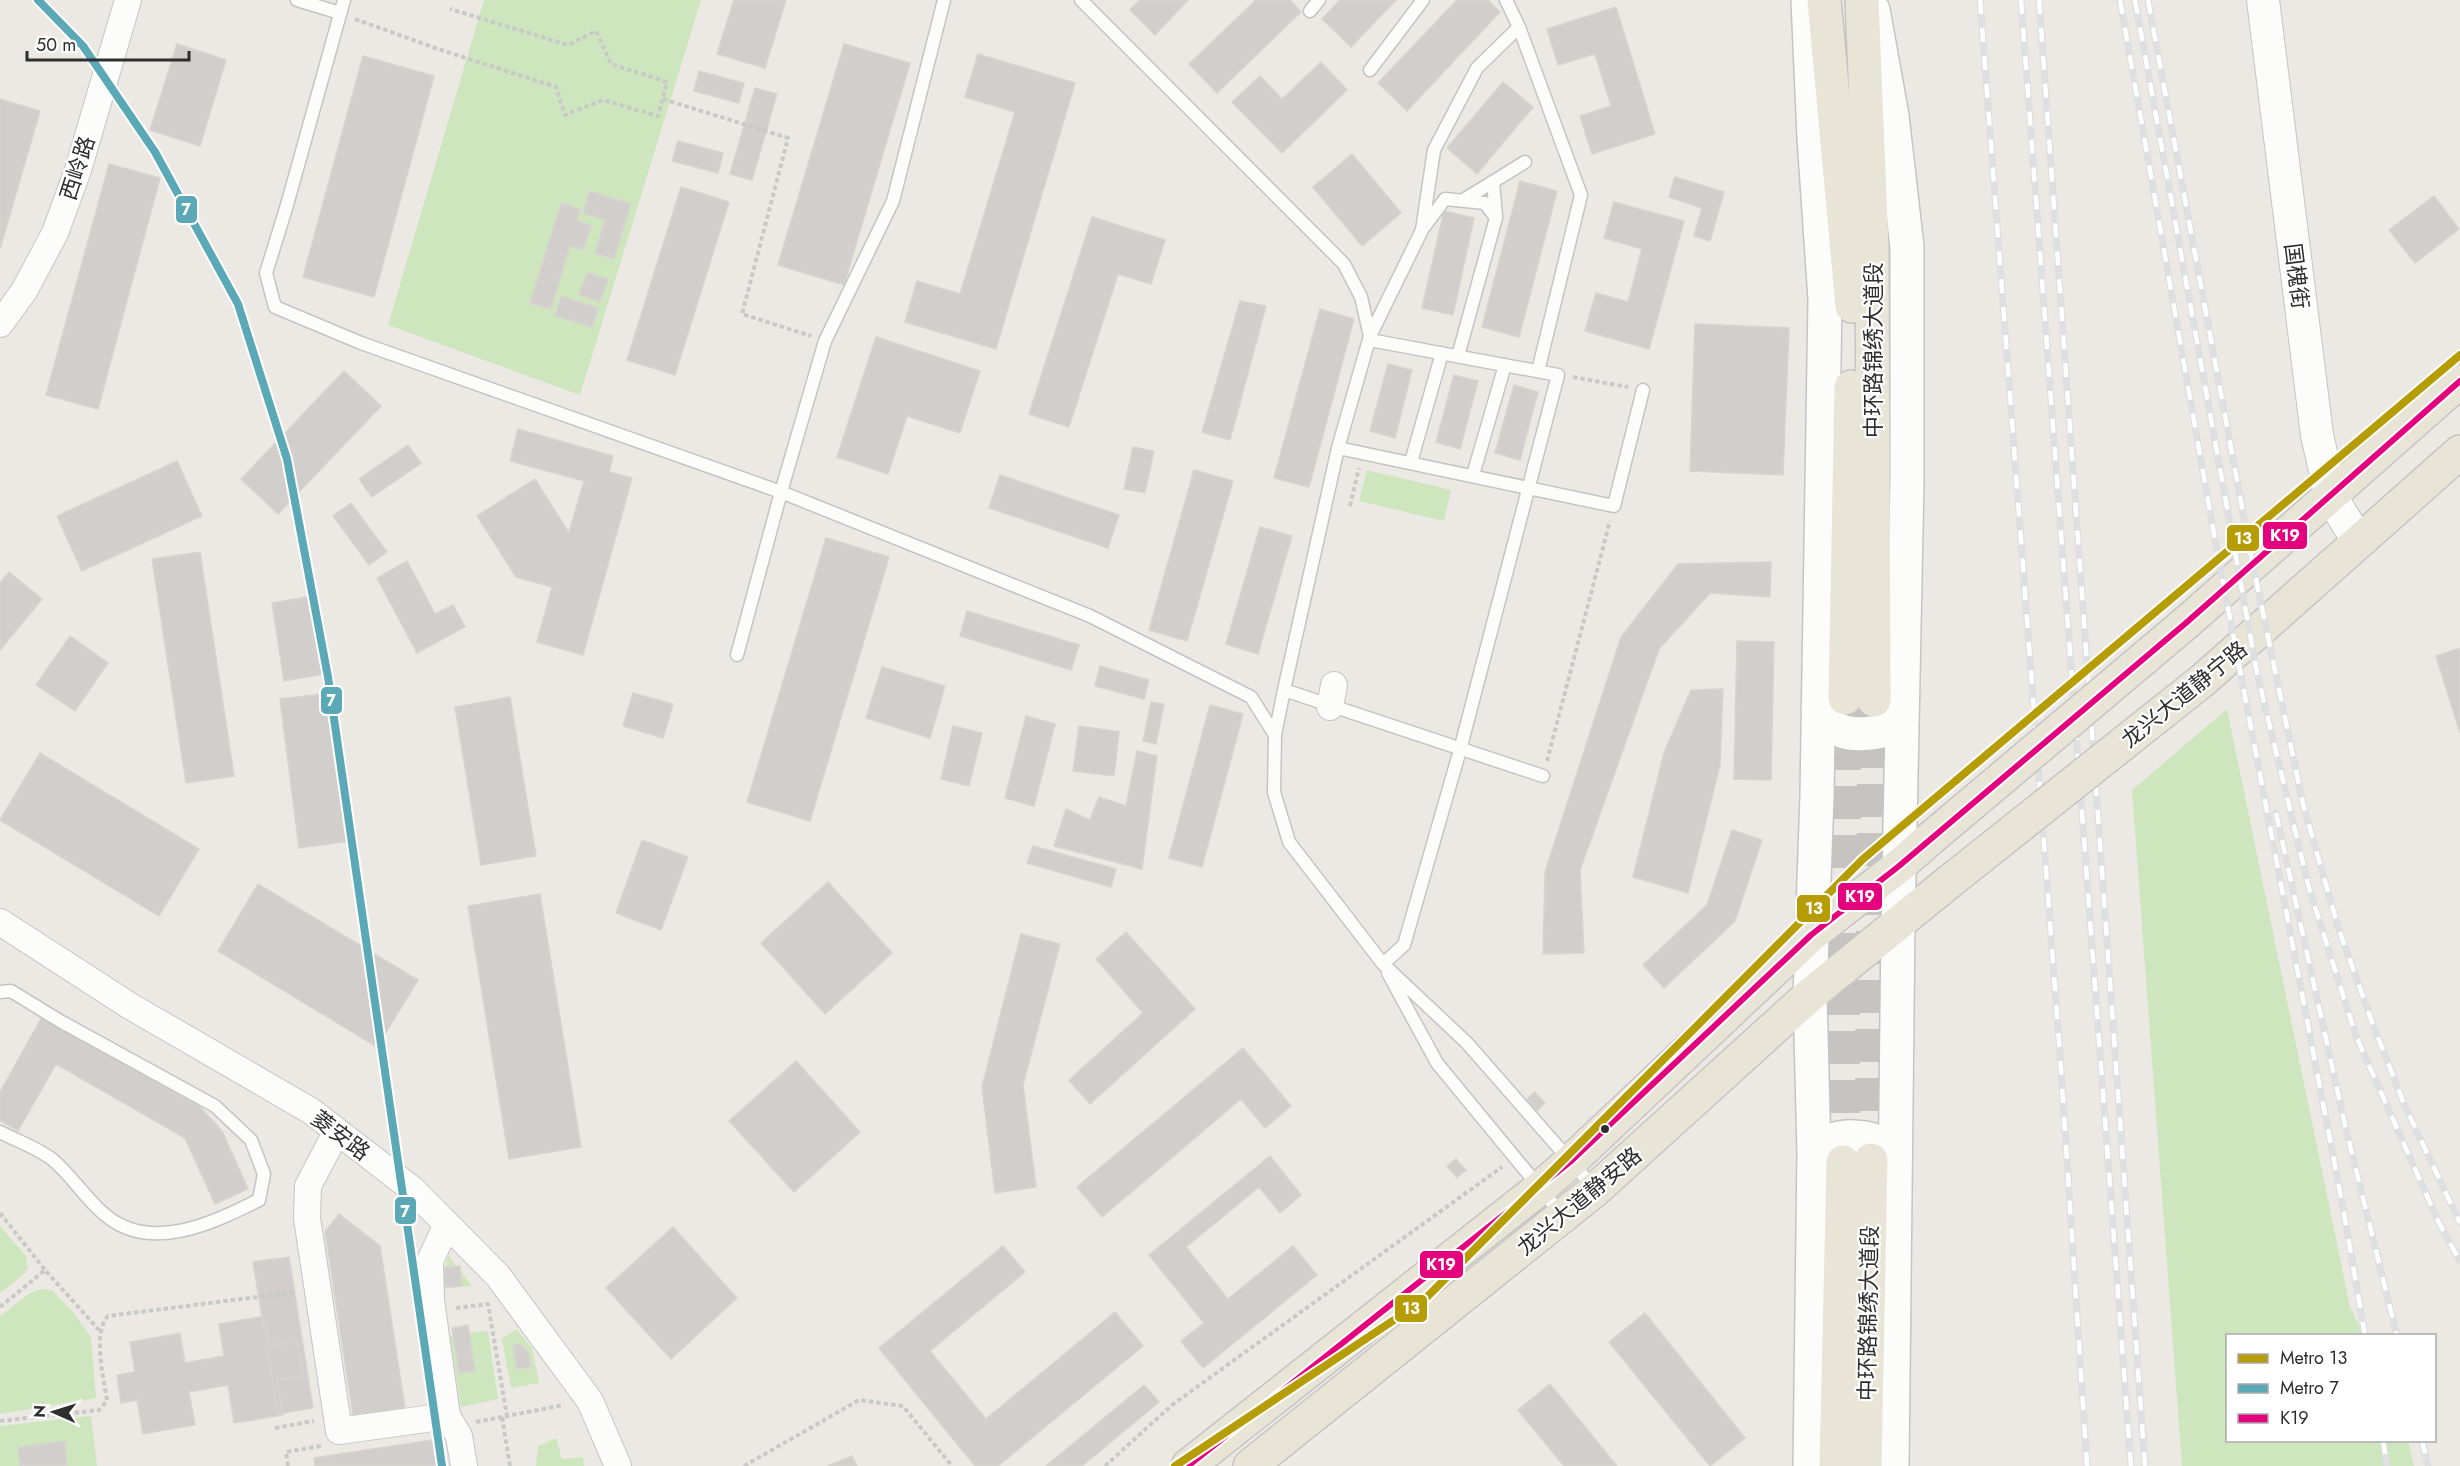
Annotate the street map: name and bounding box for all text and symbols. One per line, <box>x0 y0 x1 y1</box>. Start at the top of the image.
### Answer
scale bar <box>27 24 189 62</box>
text: 50 m <box>36 32 76 58</box>
street label: 西岭路 <box>52 132 102 204</box>
line badge: 7 <box>175 195 198 224</box>
text: 7 <box>181 198 191 221</box>
street label: 国槐街 <box>2277 241 2317 311</box>
street label: 中环路锦绣大道段 <box>1857 262 1889 438</box>
line badge: K19 <box>2262 521 2308 550</box>
line badge: 13 <box>2226 524 2260 552</box>
text: K19 <box>2270 524 2300 547</box>
text: 13 <box>2234 527 2252 550</box>
street label: 龙兴大道静宁路 <box>2114 633 2254 755</box>
line badge: 7 <box>320 686 343 715</box>
text: 7 <box>326 689 336 712</box>
line badge: K19 <box>1837 882 1883 911</box>
text: K19 <box>1845 885 1875 908</box>
line badge: 13 <box>1796 894 1831 923</box>
text: 13 <box>1805 897 1823 920</box>
street label: 菱安路 <box>305 1102 377 1168</box>
unlabelled marker <box>1599 1123 1611 1135</box>
street label: 龙兴大道静安路 <box>1510 1139 1648 1263</box>
line badge: 7 <box>394 1196 417 1225</box>
text: 7 <box>400 1200 410 1223</box>
street label: 中环路锦绣大道段 <box>1850 1225 1886 1401</box>
line badge: K19 <box>1419 1250 1464 1279</box>
text: K19 <box>1426 1253 1456 1276</box>
line badge: 13 <box>1394 1294 1428 1323</box>
text: 13 <box>1402 1297 1420 1320</box>
legend <box>2226 1334 2436 1442</box>
text: Metro 13 <box>2280 1345 2347 1371</box>
text: Metro 7 <box>2280 1375 2339 1401</box>
north arrow <box>24 1382 84 1442</box>
text: N <box>28 1404 51 1418</box>
text: K19 <box>2280 1405 2309 1431</box>

